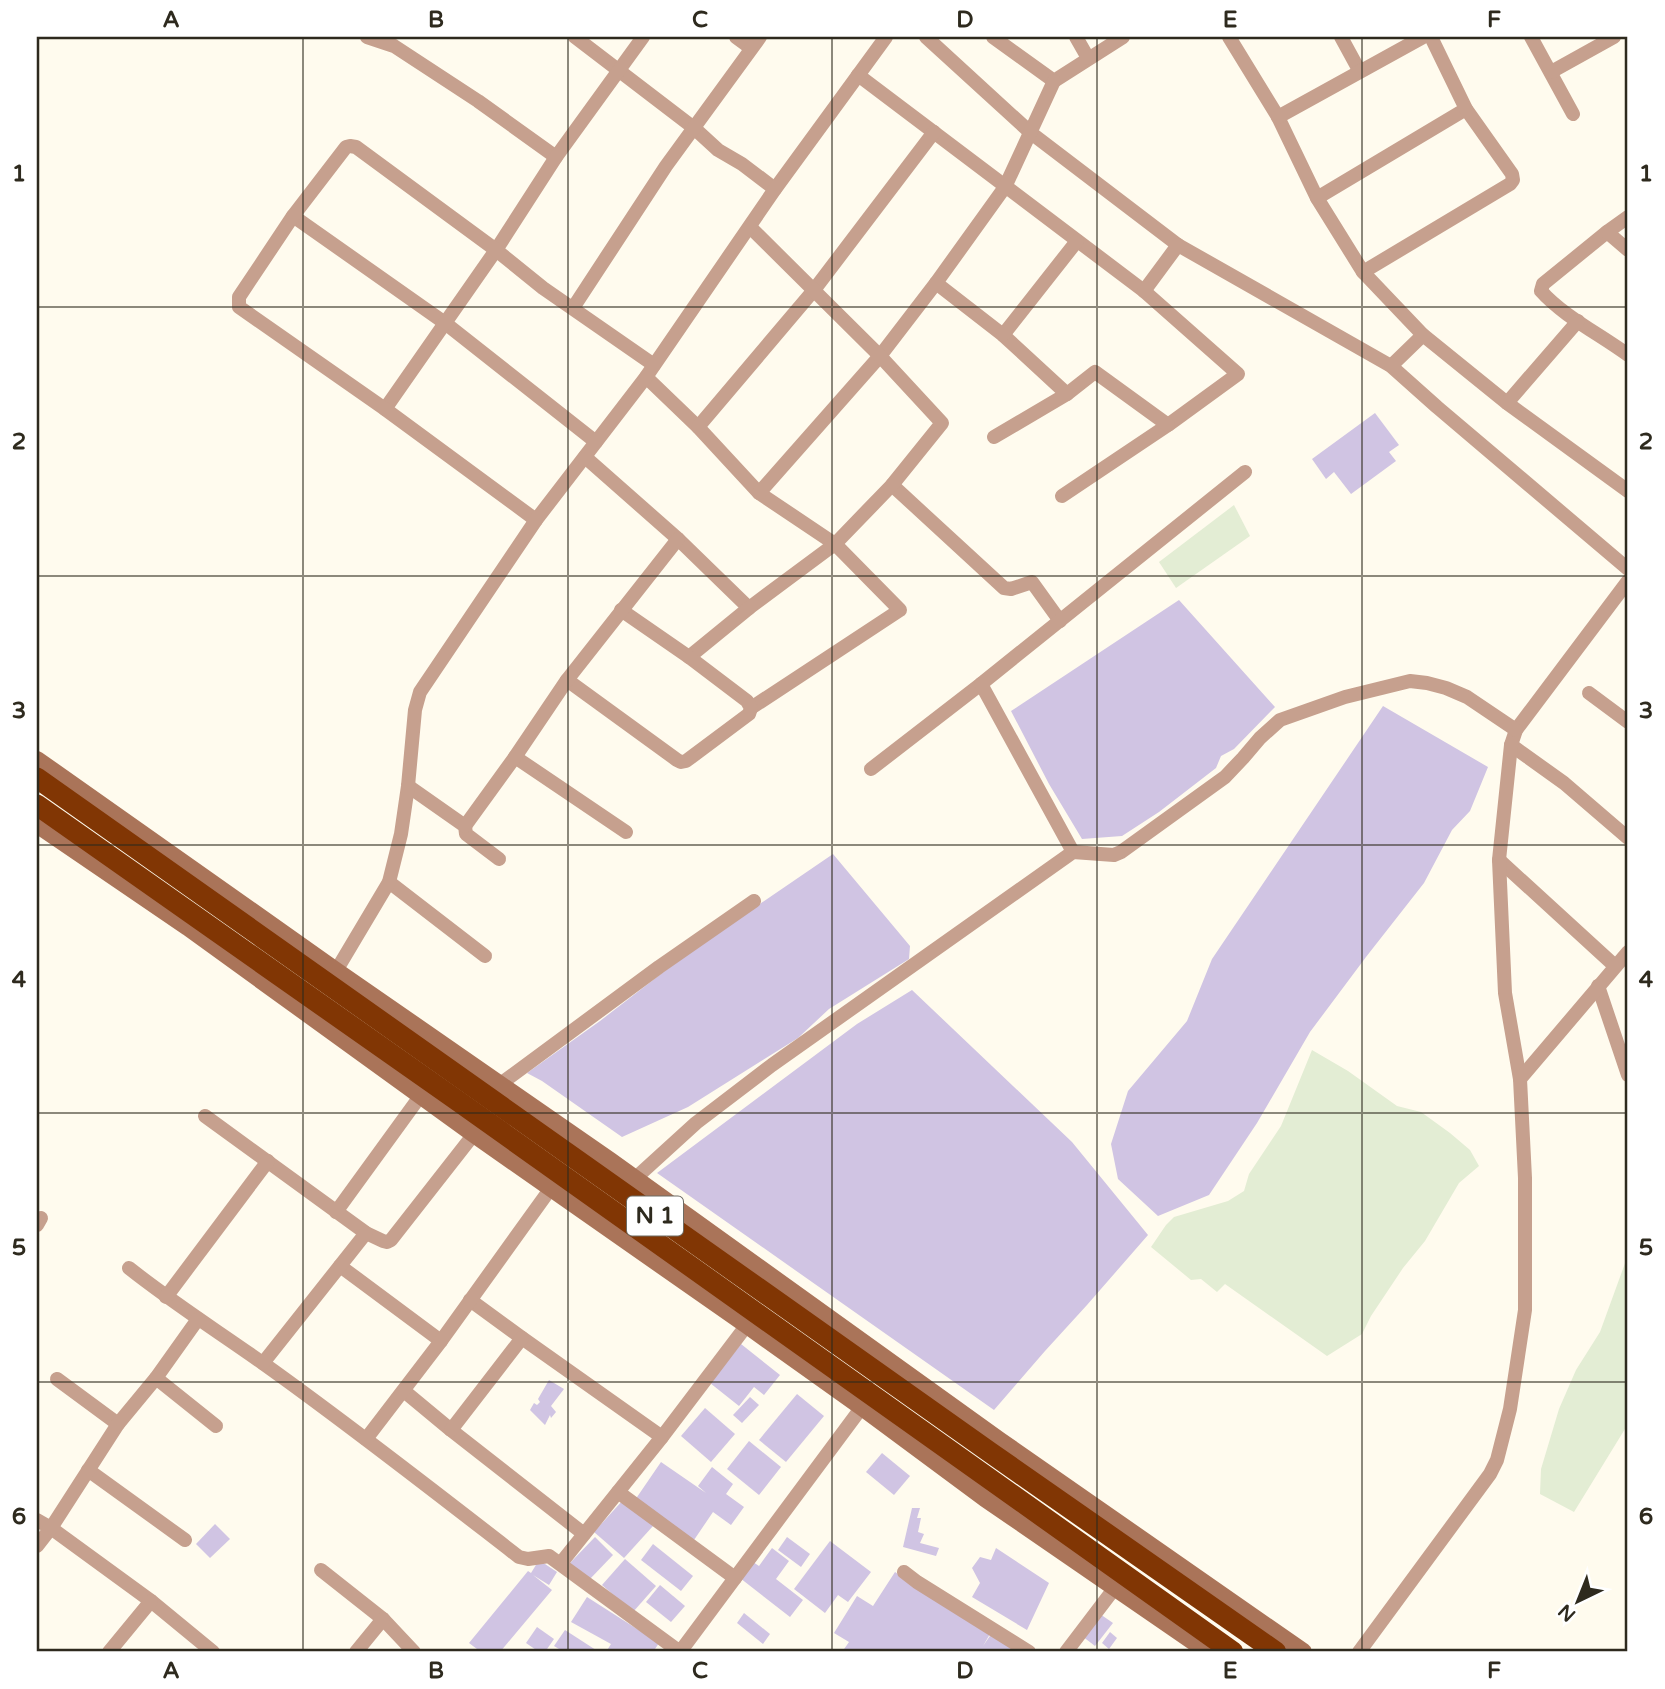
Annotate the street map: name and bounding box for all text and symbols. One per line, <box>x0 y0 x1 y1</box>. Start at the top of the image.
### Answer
text: A <box>162 6 180 34</box>
text: B <box>428 6 444 34</box>
text: C <box>692 6 708 34</box>
text: D <box>956 6 974 34</box>
text: E <box>1223 6 1237 34</box>
text: F <box>1487 6 1501 34</box>
text: 1 <box>12 160 26 188</box>
text: 1 <box>1639 160 1653 188</box>
text: 2 <box>12 428 26 456</box>
text: 2 <box>1639 428 1653 456</box>
text: 3 <box>12 697 26 725</box>
text: 3 <box>1639 697 1653 725</box>
text: 4 <box>12 966 27 994</box>
text: 4 <box>1639 966 1654 994</box>
road number: N 1 <box>627 1196 683 1236</box>
text: 5 <box>12 1234 26 1262</box>
text: 5 <box>1639 1234 1653 1262</box>
text: 6 <box>12 1503 26 1531</box>
text: 6 <box>1639 1503 1653 1531</box>
north arrow <box>1542 1566 1612 1636</box>
text: N <box>1554 1599 1580 1626</box>
text: A <box>162 1657 180 1685</box>
text: B <box>428 1657 444 1685</box>
text: C <box>692 1657 708 1685</box>
text: D <box>956 1657 974 1685</box>
text: E <box>1223 1657 1237 1685</box>
text: F <box>1487 1657 1501 1685</box>

